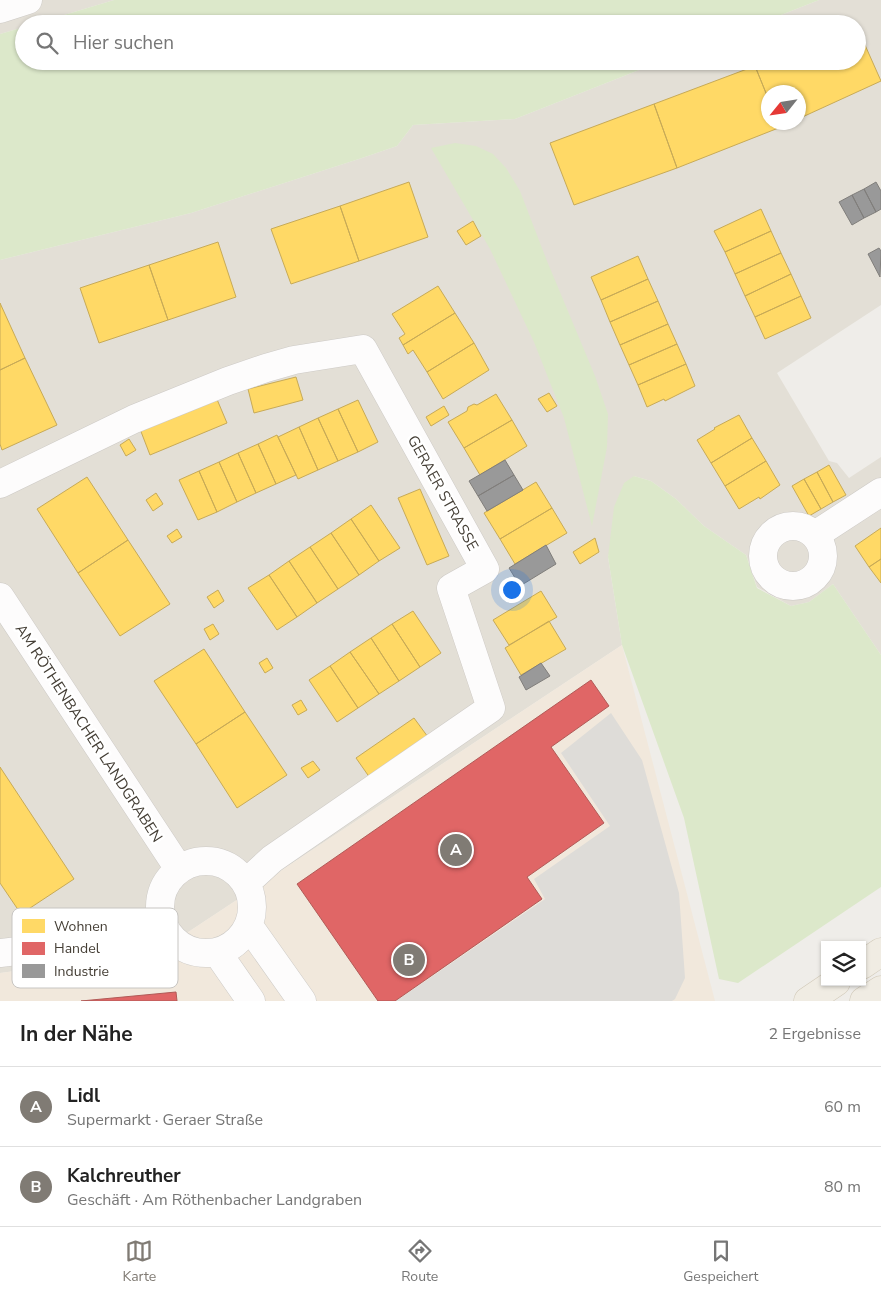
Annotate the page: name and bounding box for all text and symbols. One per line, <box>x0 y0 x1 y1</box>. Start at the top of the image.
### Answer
search box <box>15 15 866 70</box>
icon: search <box>33 29 61 57</box>
text: Hier suchen <box>73 30 174 56</box>
north arrow <box>761 85 806 130</box>
street label: GERAER STRASSE <box>403 432 483 554</box>
your location <box>499 577 525 603</box>
street label: AM RÖTHENBACHER LANDGRABEN <box>11 620 167 846</box>
pin: A <box>440 831 472 869</box>
legend <box>12 908 178 988</box>
text: Wohnen <box>54 917 108 936</box>
text: Handel <box>54 939 101 958</box>
pin: B <box>393 941 425 979</box>
map controls <box>821 941 866 986</box>
button: layers <box>821 941 866 986</box>
text: Industrie <box>54 962 109 981</box>
text: In der Nähe <box>20 1020 133 1048</box>
text: 2 Ergebnisse <box>768 1023 861 1045</box>
text: Lidl <box>67 1083 100 1109</box>
text: A <box>30 1096 42 1118</box>
text: 60 m <box>824 1096 861 1118</box>
text: Supermarkt · Geraer Straße <box>67 1109 263 1131</box>
text: Kalchreuther <box>67 1163 181 1189</box>
text: B <box>30 1176 42 1198</box>
text: 80 m <box>824 1176 861 1198</box>
text: Geschäft · Am Röthenbacher Landgraben <box>67 1189 362 1211</box>
tab: Karte <box>122 1237 156 1286</box>
tab: Route <box>401 1237 438 1286</box>
tab: Gespeichert <box>683 1237 759 1286</box>

